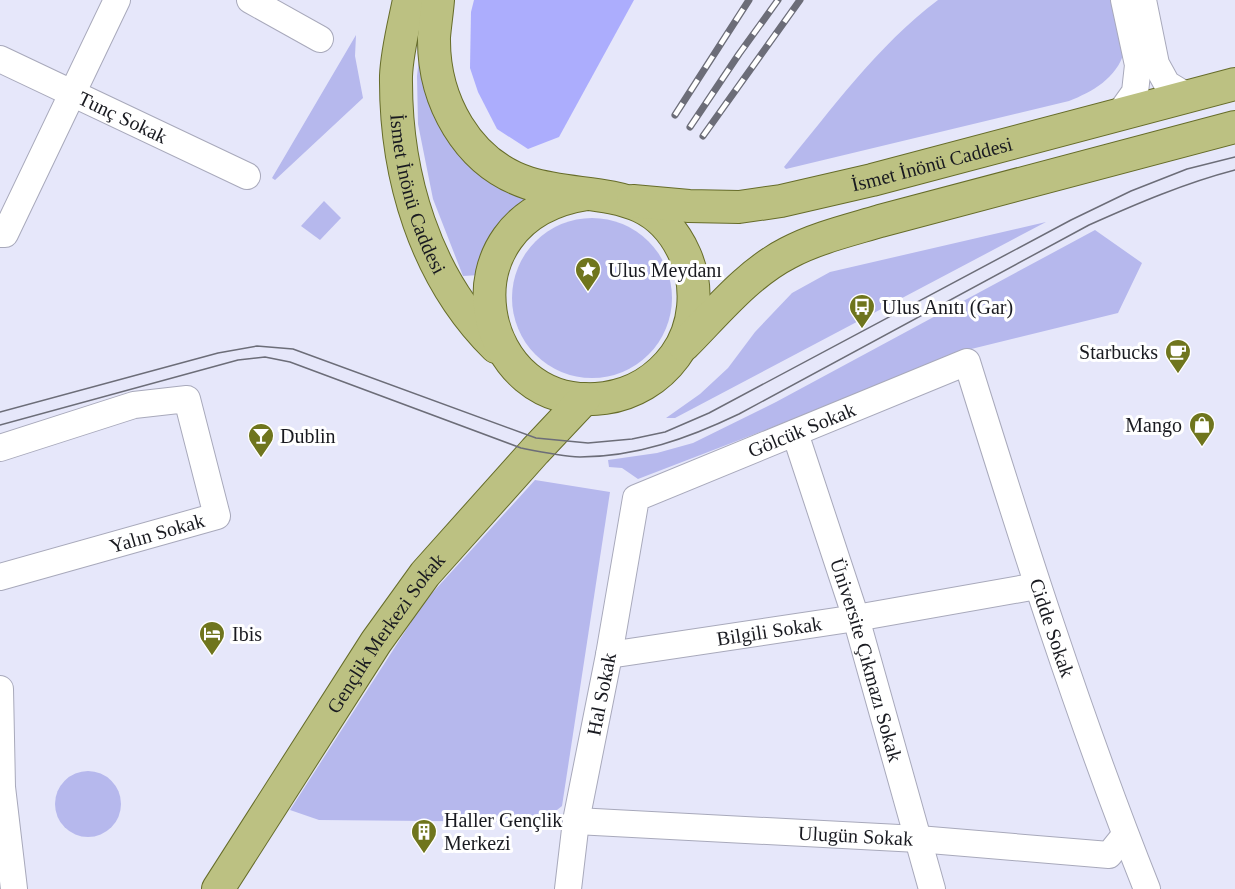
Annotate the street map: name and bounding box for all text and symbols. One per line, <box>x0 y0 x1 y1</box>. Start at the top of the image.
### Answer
street label: Tunç Sokak <box>75 87 171 148</box>
street label: İsmet İnönü Caddesi <box>386 113 451 278</box>
street label: İsmet İnönü Caddesi <box>849 132 1015 195</box>
place icon: Ulus Meydanı <box>573 255 603 293</box>
place label: Ulus Meydanı <box>608 259 722 282</box>
bus stop icon: Ulus Anıtı (Gar) <box>847 292 877 330</box>
place label: Ulus Anıtı (Gar) <box>882 296 1013 319</box>
cafe icon: Starbucks <box>1163 337 1193 375</box>
place label: Starbucks <box>1079 341 1158 363</box>
street label: Gölcük Sokak <box>745 398 858 462</box>
shop icon: Mango <box>1187 410 1217 448</box>
place label: Mango <box>1125 414 1182 437</box>
bar icon: Dublin <box>246 421 276 459</box>
place label: Dublin <box>280 425 336 447</box>
street label: Yalın Sokak <box>107 509 207 557</box>
street label: Gençlik Merkezi Sokak <box>322 549 449 717</box>
street label: Üniversite Çıkmazı Sokak <box>826 555 907 764</box>
street label: Cidde Sokak <box>1025 576 1079 680</box>
street label: Bilgili Sokak <box>715 612 823 650</box>
hotel icon: Ibis <box>197 619 227 657</box>
place label: Ibis <box>232 623 262 645</box>
street label: Hal Sokak <box>582 651 620 737</box>
place label: Haller Gençlik Merkezi <box>444 809 562 854</box>
building icon: Haller Gençlik Merkezi <box>409 817 439 855</box>
street label: Ulugün Sokak <box>798 822 914 850</box>

